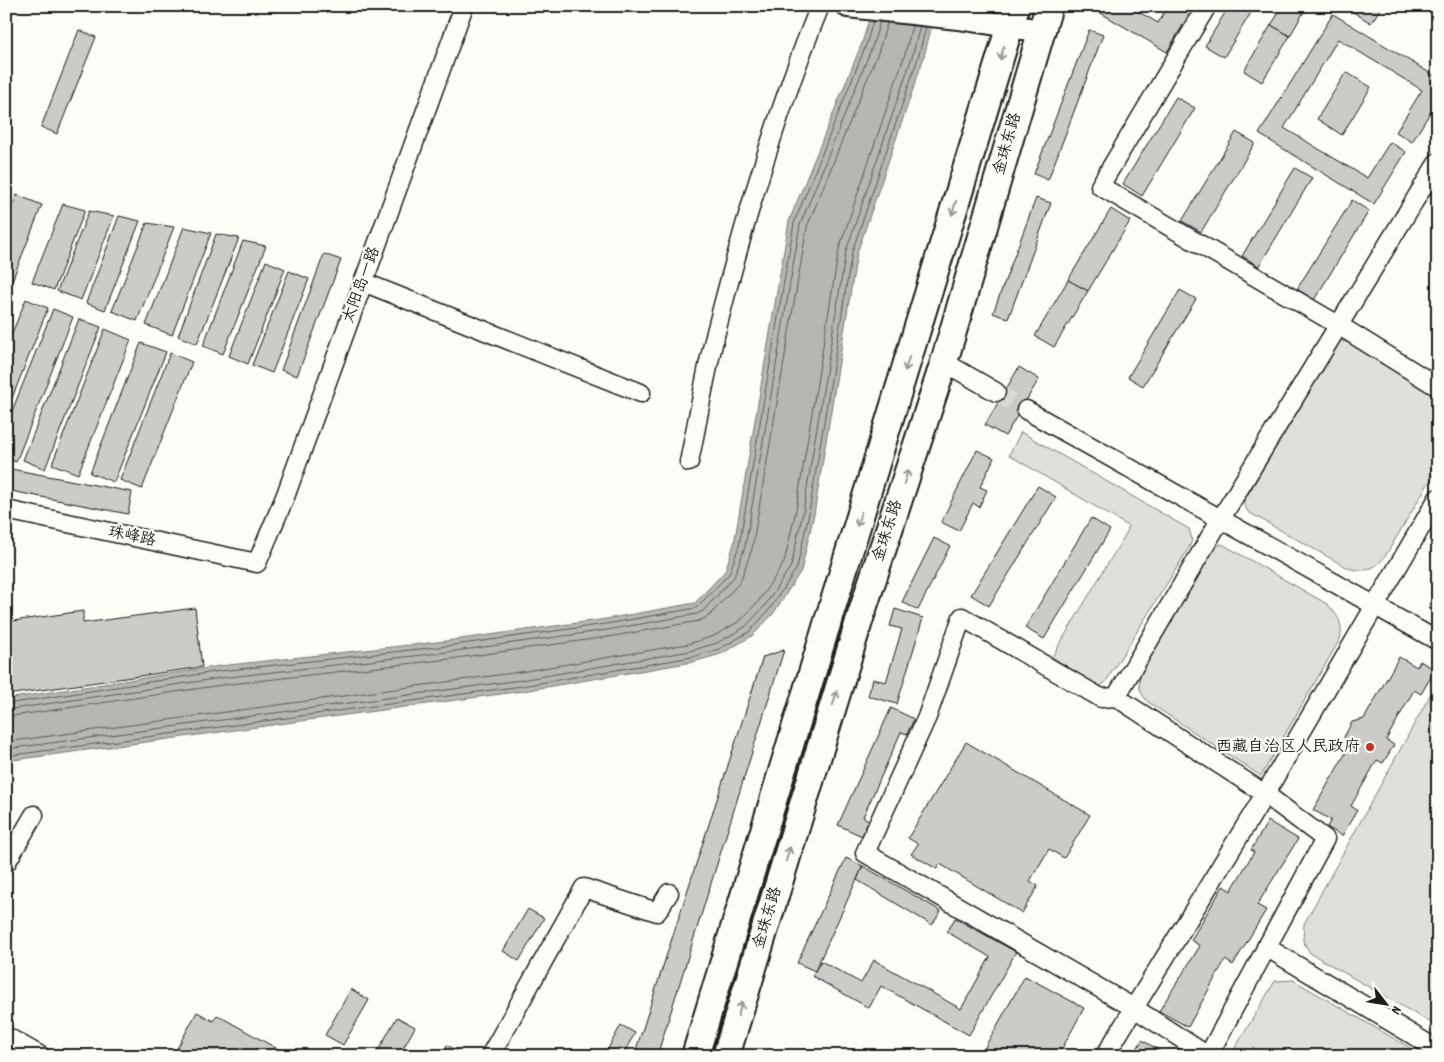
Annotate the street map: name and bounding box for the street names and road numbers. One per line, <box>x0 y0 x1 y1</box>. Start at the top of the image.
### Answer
street label: 金珠东路 <box>988 110 1028 178</box>
street label: 太阳岛一路 <box>338 243 386 327</box>
street label: 金珠东路 <box>867 497 909 565</box>
street label: 珠峰路 <box>106 521 158 553</box>
street label: 金珠东路 <box>748 884 788 952</box>

